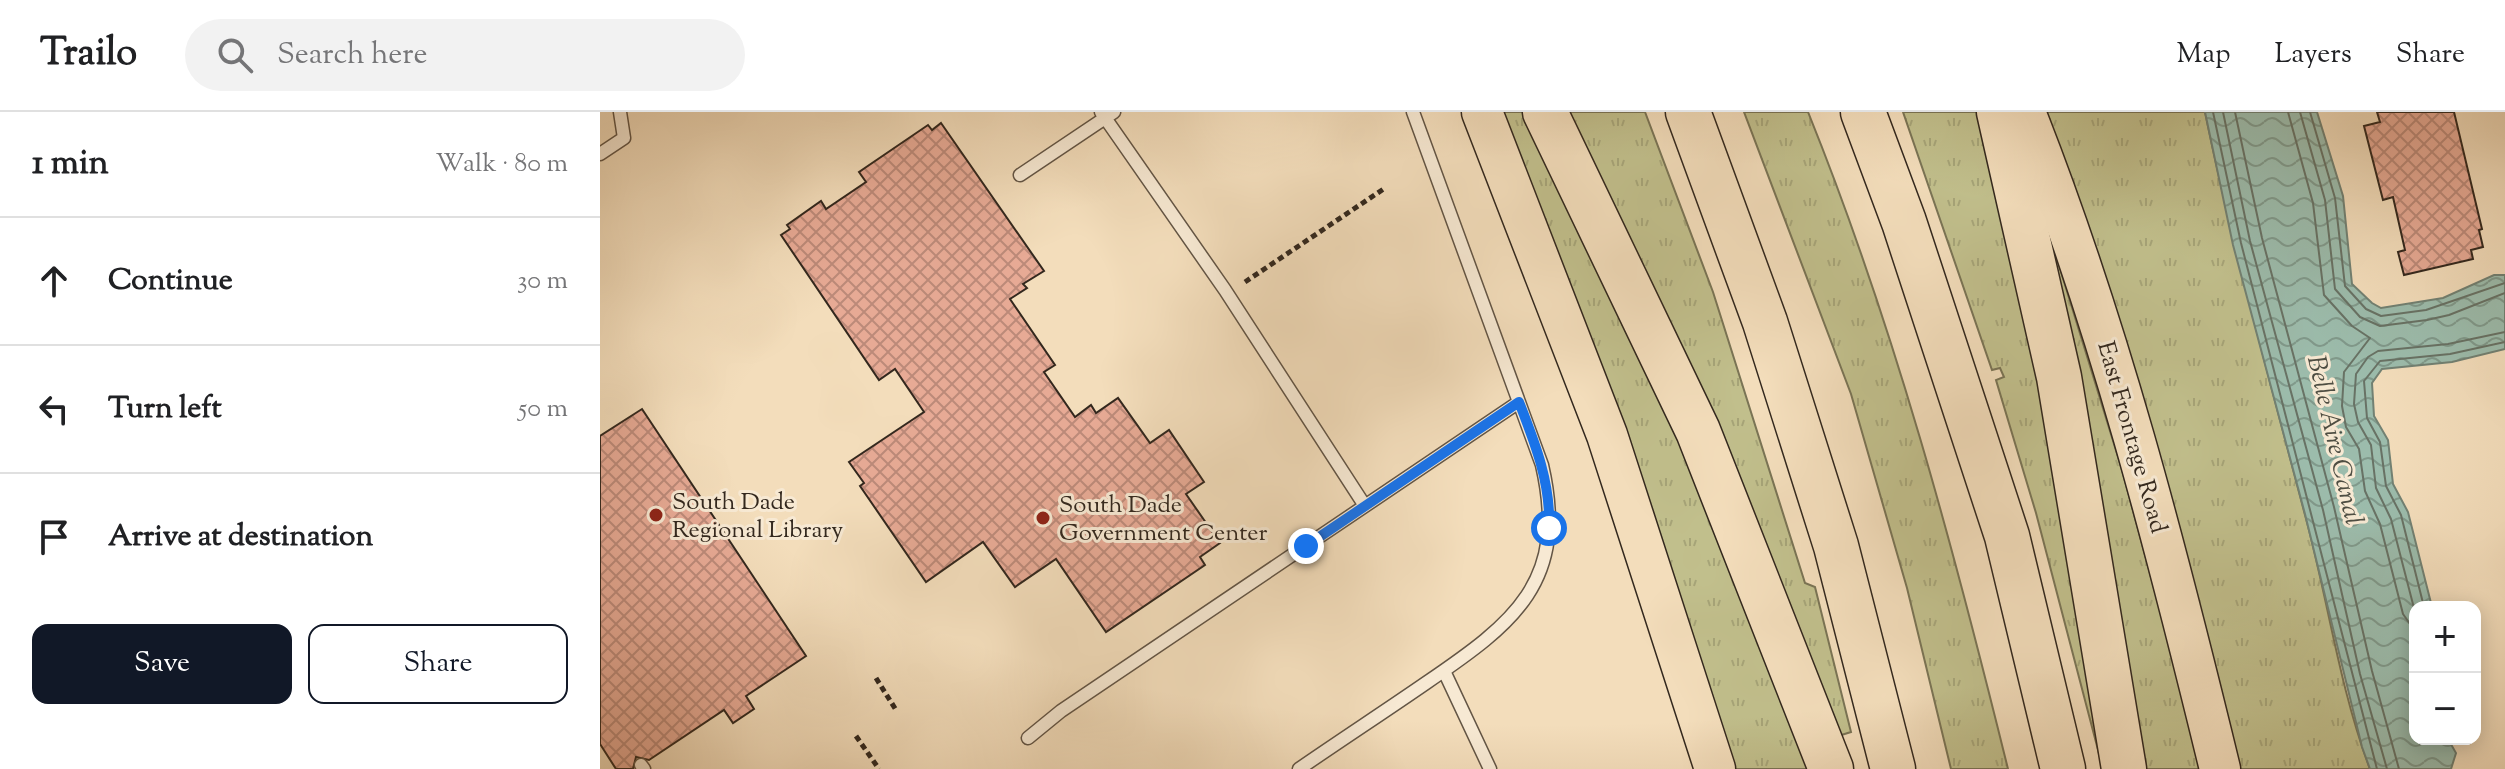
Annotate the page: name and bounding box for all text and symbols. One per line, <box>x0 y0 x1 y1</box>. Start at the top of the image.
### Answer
search box <box>185 19 745 91</box>
text: Trailo <box>40 28 137 82</box>
icon: search <box>213 33 257 77</box>
text: Search here <box>277 34 427 77</box>
text: Map <box>2177 35 2230 75</box>
text: Layers <box>2274 35 2352 75</box>
text: Share <box>2396 35 2465 75</box>
text: 1 min <box>32 140 109 189</box>
text: Walk · 80 m <box>436 146 568 183</box>
icon: ahead <box>32 259 76 303</box>
text: Continue <box>108 260 233 303</box>
text: 30 m <box>517 263 568 300</box>
street label: East Frontage Road <box>2087 338 2175 538</box>
water label: Belle Aire Canal <box>2296 352 2371 529</box>
icon: left <box>32 387 76 431</box>
text: Turn left <box>108 388 222 431</box>
text: 50 m <box>518 391 568 428</box>
place label: South Dade Regional Library <box>672 486 843 548</box>
place label: South Dade Government Center <box>1059 489 1268 551</box>
marker: South Dade Regional Library <box>647 506 665 524</box>
marker: South Dade Government Center <box>1034 509 1052 527</box>
route start <box>1531 510 1567 546</box>
icon: arrive <box>32 515 76 559</box>
text: Arrive at destination <box>108 516 373 559</box>
route end <box>1288 528 1324 564</box>
map controls <box>2409 601 2481 745</box>
button: + <box>2409 601 2481 673</box>
button: Save <box>32 624 292 704</box>
button: Share <box>308 624 568 704</box>
button: − <box>2409 673 2481 745</box>

